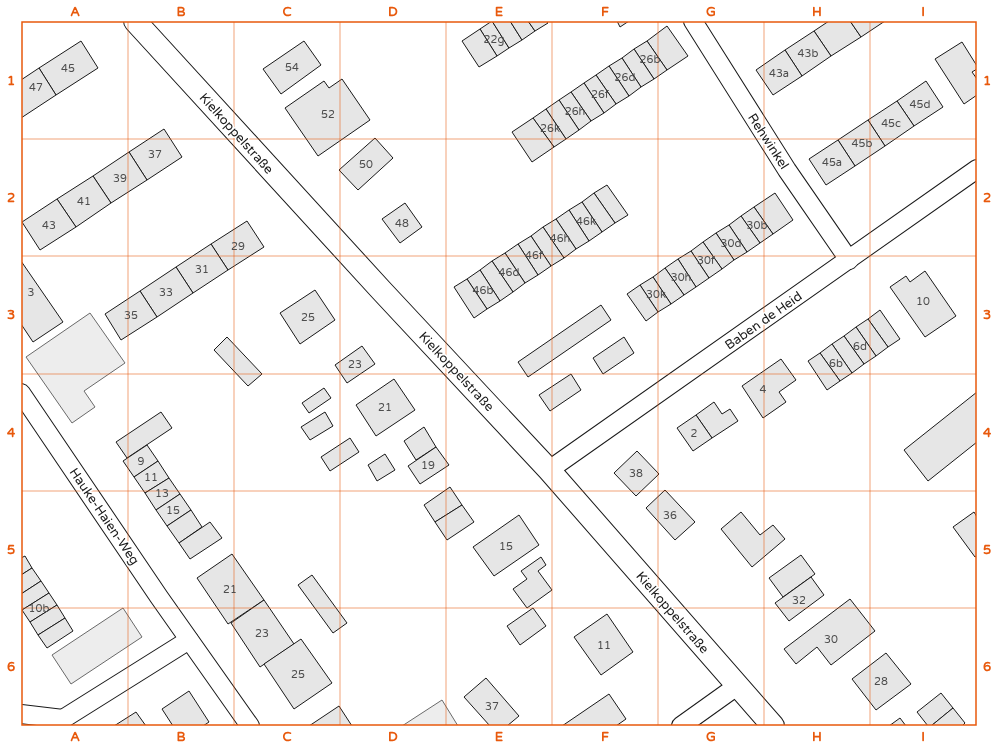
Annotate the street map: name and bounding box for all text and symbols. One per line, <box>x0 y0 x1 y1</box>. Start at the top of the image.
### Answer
text: A <box>70 4 80 20</box>
text: B <box>176 4 186 20</box>
text: C <box>282 4 292 20</box>
text: D <box>388 4 398 20</box>
text: E <box>495 4 503 20</box>
text: F <box>601 4 609 20</box>
text: G <box>706 4 716 20</box>
text: H <box>812 4 822 20</box>
text: I <box>921 4 925 20</box>
house number: 22g <box>484 33 504 46</box>
house number: 43b <box>798 47 818 60</box>
house number: 26b <box>640 53 660 66</box>
house number: 54 <box>285 61 299 74</box>
house number: 45 <box>61 62 75 75</box>
house number: 43a <box>769 67 789 80</box>
house number: 26d <box>615 71 635 84</box>
text: 1 <box>7 73 15 89</box>
text: 1 <box>983 73 991 89</box>
house number: 47 <box>29 81 43 94</box>
house number: 26f <box>591 88 610 101</box>
street label: Kielkoppelstraße <box>196 90 277 177</box>
house number: 45d <box>910 98 930 111</box>
house number: 26h <box>565 105 585 118</box>
house number: 52 <box>321 108 335 121</box>
street label: Rehwinkel <box>744 111 792 173</box>
house number: 45c <box>881 117 901 130</box>
house number: 26k <box>540 122 560 135</box>
house number: 45b <box>852 137 872 150</box>
house number: 37 <box>148 148 162 161</box>
house number: 45a <box>822 156 842 169</box>
house number: 50 <box>359 158 373 171</box>
house number: 39 <box>113 172 127 185</box>
text: 2 <box>7 190 15 206</box>
text: 2 <box>983 190 991 206</box>
house number: 41 <box>77 195 91 208</box>
house number: 46k <box>576 215 596 228</box>
house number: 48 <box>395 217 409 230</box>
house number: 43 <box>42 219 56 232</box>
house number: 30b <box>747 219 767 232</box>
house number: 46h <box>550 232 570 245</box>
house number: 30d <box>721 237 741 250</box>
house number: 29 <box>231 240 245 253</box>
house number: 46f <box>525 249 544 262</box>
house number: 30f <box>697 254 716 267</box>
house number: 31 <box>195 263 209 276</box>
house number: 46d <box>499 266 519 279</box>
house number: 30h <box>671 271 691 284</box>
house number: 46b <box>473 284 493 297</box>
house number: 3 <box>28 286 35 299</box>
house number: 33 <box>159 286 173 299</box>
house number: 30k <box>646 288 666 301</box>
street label: Baben de Heid <box>722 288 805 353</box>
house number: 10 <box>916 295 930 308</box>
text: 3 <box>7 307 15 323</box>
text: 3 <box>983 307 991 323</box>
house number: 35 <box>124 309 138 322</box>
house number: 25 <box>301 311 315 324</box>
street label: Kielkoppelstraße <box>415 329 497 415</box>
house number: 6d <box>853 340 867 353</box>
house number: 6b <box>829 357 843 370</box>
house number: 23 <box>348 358 362 371</box>
house number: 4 <box>760 383 767 396</box>
house number: 21 <box>378 401 392 414</box>
text: 4 <box>7 425 16 441</box>
text: 4 <box>983 425 992 441</box>
house number: 2 <box>691 427 698 440</box>
house number: 9 <box>138 455 145 468</box>
house number: 19 <box>421 459 435 472</box>
street label: Hauke-Haien-Weg <box>66 465 143 568</box>
house number: 38 <box>629 467 643 480</box>
house number: 11 <box>144 471 158 484</box>
house number: 13 <box>155 487 169 500</box>
house number: 15 <box>166 504 180 517</box>
house number: 36 <box>663 509 677 522</box>
house number: 15 <box>499 540 513 553</box>
text: 5 <box>7 542 15 558</box>
text: 5 <box>983 542 991 558</box>
street label: Kielkoppelstraße <box>632 568 712 657</box>
house number: 21 <box>223 583 237 596</box>
house number: 32 <box>792 594 806 607</box>
house number: 10b <box>29 602 49 615</box>
house number: 23 <box>255 627 269 640</box>
house number: 30 <box>824 633 838 646</box>
house number: 11 <box>597 639 611 652</box>
text: 6 <box>7 659 15 675</box>
text: 6 <box>983 659 991 675</box>
house number: 25 <box>291 668 305 681</box>
house number: 28 <box>874 675 888 688</box>
house number: 37 <box>485 700 499 713</box>
text: A <box>70 729 80 745</box>
text: B <box>176 729 186 745</box>
text: C <box>282 729 292 745</box>
text: D <box>388 729 398 745</box>
text: E <box>495 729 503 745</box>
text: F <box>601 729 609 745</box>
text: G <box>706 729 716 745</box>
text: H <box>812 729 822 745</box>
text: I <box>921 729 925 745</box>

